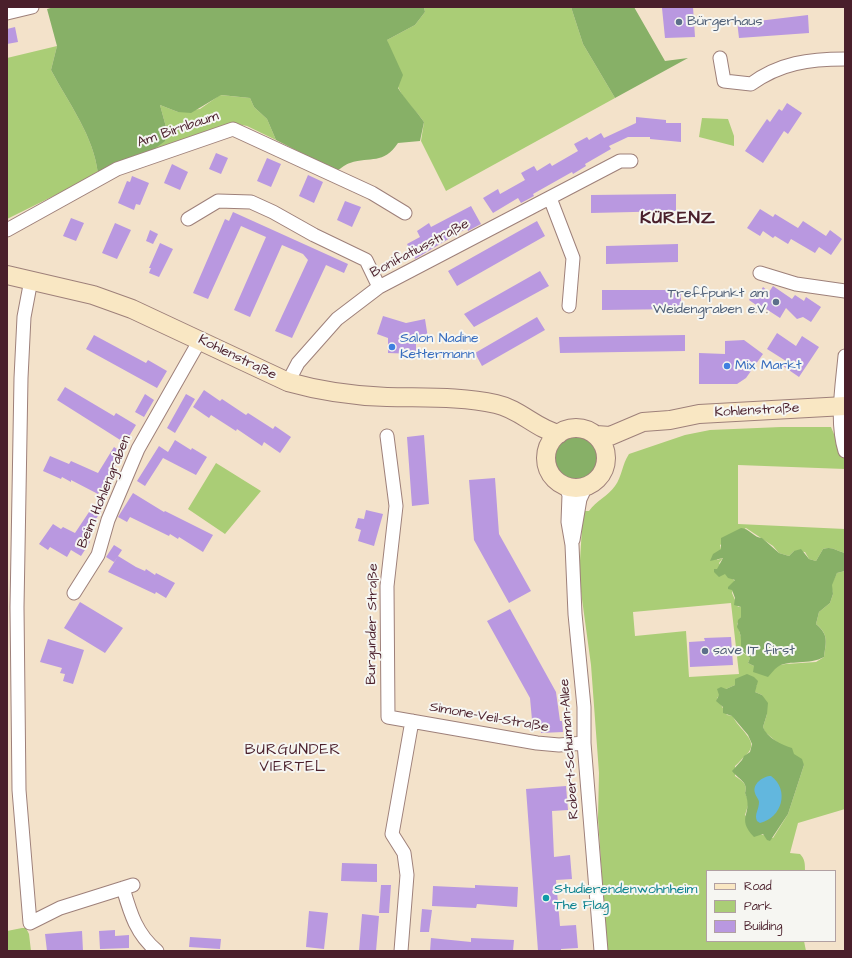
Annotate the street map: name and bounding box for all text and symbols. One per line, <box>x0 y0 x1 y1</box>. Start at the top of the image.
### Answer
place label: Bürgerhaus <box>687 14 762 30</box>
marker: Bürgerhaus <box>674 17 684 27</box>
street label: Am Birnbaum <box>135 108 221 152</box>
district label: KÜRENZ <box>640 208 716 230</box>
street label: Bonifatiusstraße <box>368 216 472 282</box>
place label: Treffpunkt am Weidengraben e.V. <box>653 286 768 318</box>
marker: Treffpunkt am Weidengraben e.V. <box>771 297 781 307</box>
place label: Salon Nadine Kettermann <box>400 331 479 364</box>
street label: Kohlenstraße <box>195 332 279 384</box>
marker: Salon Nadine Kettermann <box>387 342 397 352</box>
place label: Mix Markt <box>735 358 802 374</box>
marker: Mix Markt <box>722 361 732 371</box>
street label: Kohlenstraße <box>714 400 800 422</box>
street label: Beim Hohlengraben <box>75 433 135 551</box>
street label: Burgunder Straße <box>364 563 382 685</box>
place label: save IT first <box>713 643 795 659</box>
marker: save IT first <box>700 646 710 656</box>
street label: Robert-Schuman-Allee <box>557 678 583 820</box>
street label: Simone-Veil-Straße <box>428 699 550 737</box>
district label: BURGUNDER VIERTEL <box>245 742 341 777</box>
legend <box>706 870 836 942</box>
text: Road <box>744 878 772 895</box>
place label: Studierendenwohnheim The Flag <box>554 882 697 914</box>
marker: Studierendenwohnheim The Flag <box>541 893 551 903</box>
text: Park <box>744 898 772 915</box>
text: Building <box>744 918 782 935</box>

